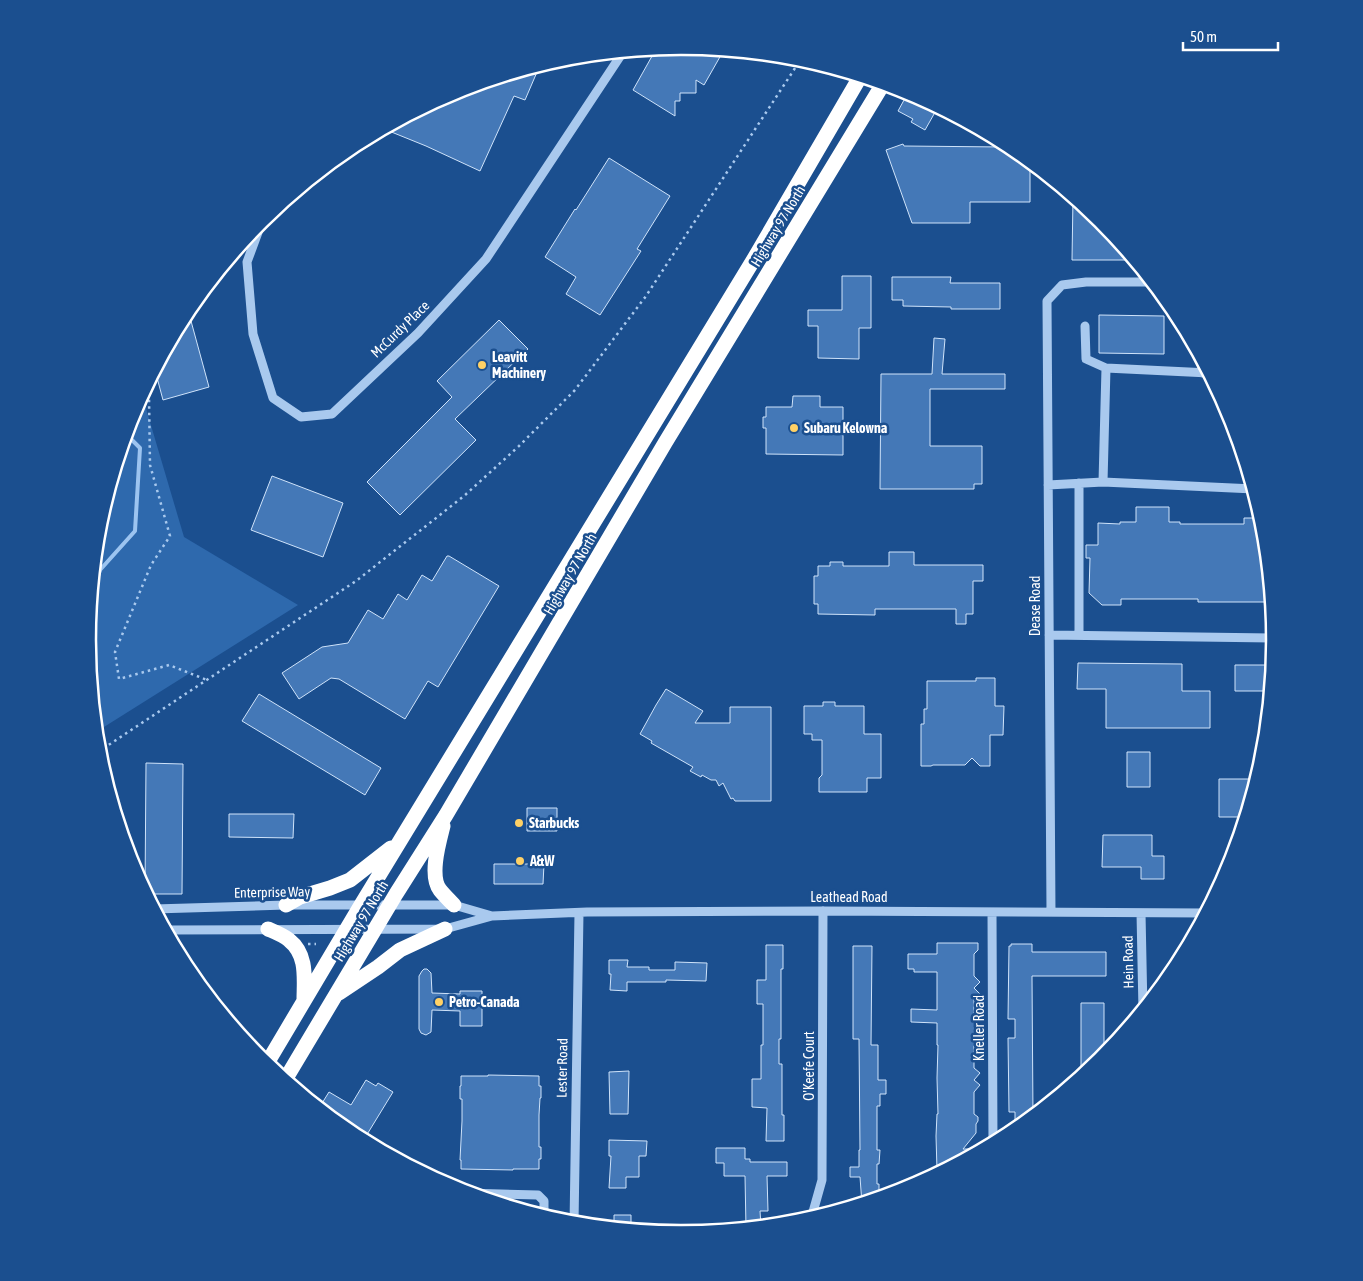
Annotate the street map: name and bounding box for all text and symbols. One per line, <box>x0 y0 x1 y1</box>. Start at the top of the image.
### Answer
scale bar <box>1183 20 1278 52</box>
text: 50 m <box>1190 28 1217 45</box>
street label: Highway 97 North <box>748 183 808 269</box>
street label: McCurdy Place <box>368 297 432 361</box>
place label: Leavitt Machinery <box>492 349 546 381</box>
marker: Leavitt Machinery <box>476 359 488 371</box>
place label: Subaru Kelowna <box>804 420 888 436</box>
marker: Subaru Kelowna <box>788 422 800 434</box>
street label: Highway 97 North <box>540 530 600 618</box>
street label: Dease Road <box>1027 576 1043 636</box>
place label: Starbucks <box>529 815 579 831</box>
marker: Starbucks <box>513 817 525 829</box>
place label: A&W <box>529 853 555 869</box>
marker: A&W <box>514 855 526 867</box>
street label: Highway 97 North <box>331 878 391 964</box>
street label: Enterprise Way <box>234 883 311 901</box>
street label: Leathead Road <box>810 889 888 905</box>
street label: Hein Road <box>1120 935 1136 989</box>
place label: Petro-Canada <box>449 994 520 1010</box>
street label: Kneller Road <box>971 995 987 1061</box>
marker: Petro-Canada <box>433 996 445 1008</box>
street label: O'Keefe Court <box>801 1031 817 1101</box>
street label: Lester Road <box>553 1038 571 1098</box>

